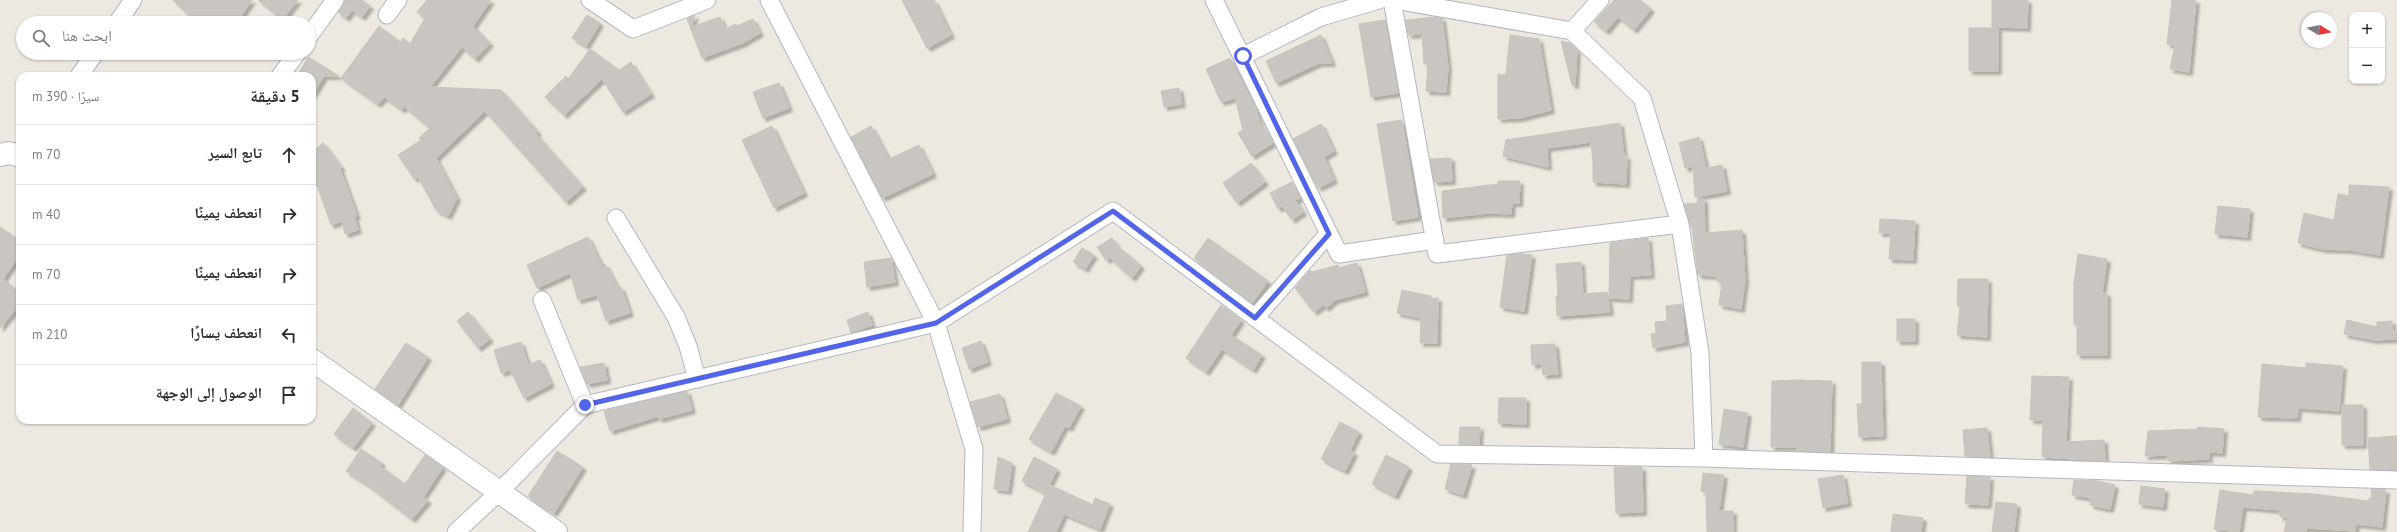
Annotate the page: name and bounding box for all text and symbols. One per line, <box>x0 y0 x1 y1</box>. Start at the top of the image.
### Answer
north arrow <box>2301 12 2337 48</box>
map controls <box>2349 12 2385 84</box>
button: + <box>2349 12 2385 48</box>
search box <box>16 16 316 60</box>
text: ابحث هنا <box>62 26 112 45</box>
icon: search <box>30 27 52 49</box>
route start <box>1234 47 1252 65</box>
button: − <box>2349 48 2385 84</box>
text: 5 دقيقة <box>250 85 300 107</box>
text: سيرًا · 390 m <box>32 88 99 105</box>
text: تابع السير <box>208 143 262 162</box>
icon: ahead <box>278 144 300 166</box>
text: 70 m <box>32 146 60 163</box>
text: انعطف يمينًا <box>195 203 262 222</box>
icon: right <box>278 204 300 226</box>
text: 40 m <box>32 206 60 223</box>
text: انعطف يمينًا <box>195 263 262 282</box>
icon: right <box>278 264 300 286</box>
text: 70 m <box>32 266 60 283</box>
text: انعطف يسارًا <box>190 323 262 342</box>
icon: left <box>278 324 300 346</box>
text: 210 m <box>32 326 67 343</box>
text: الوصول إلى الوجهة <box>156 383 262 402</box>
icon: arrive <box>278 384 300 406</box>
route end <box>576 396 594 414</box>

